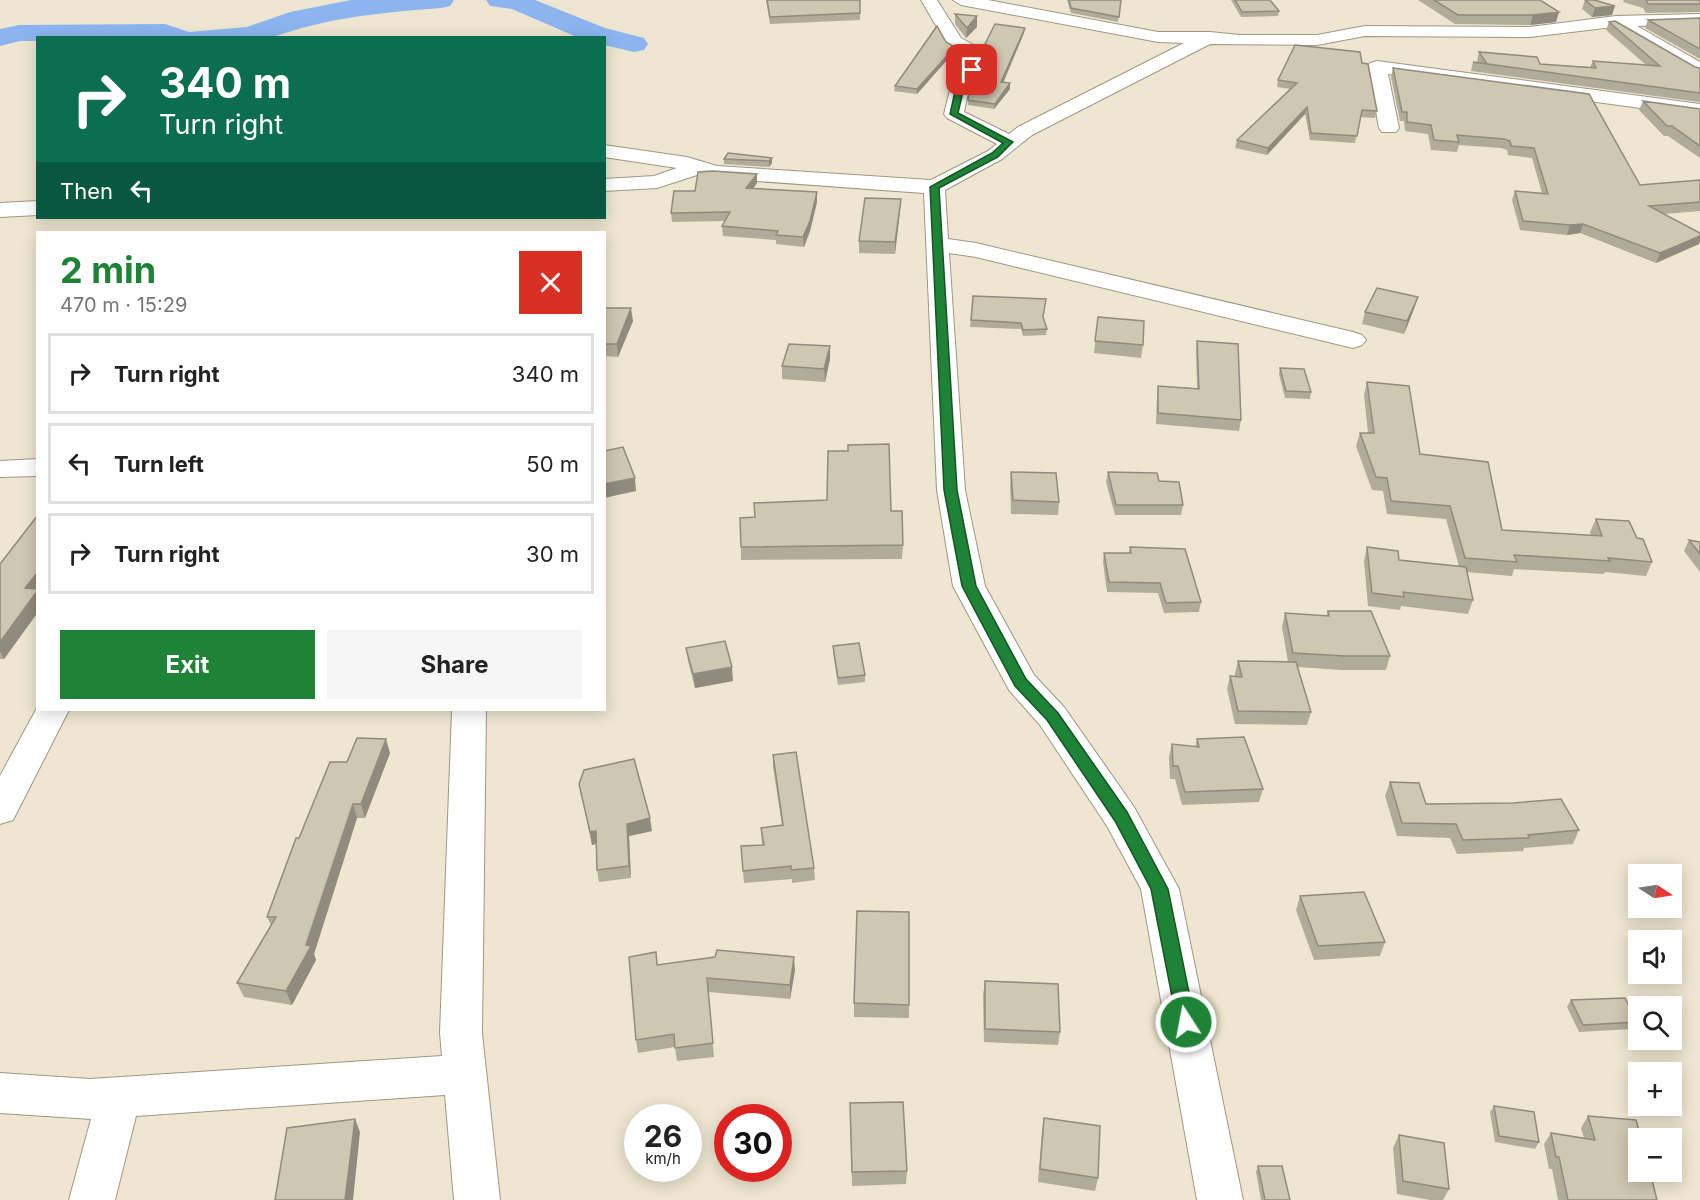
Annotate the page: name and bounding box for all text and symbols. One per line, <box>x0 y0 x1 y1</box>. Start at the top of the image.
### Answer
pin <box>946 44 997 95</box>
icon: arrive <box>955 53 988 86</box>
text: 340 m <box>159 57 291 108</box>
icon: right <box>60 60 138 138</box>
text: Turn right <box>159 108 283 141</box>
icon: left <box>125 174 158 207</box>
text: Then <box>60 178 113 204</box>
text: 2 min <box>60 248 156 292</box>
button: close <box>519 251 582 314</box>
text: 470 m · 15:29 <box>60 293 187 317</box>
icon: right <box>63 357 96 390</box>
text: Turn right <box>114 361 220 387</box>
text: 340 m <box>512 361 579 387</box>
icon: left <box>63 447 96 480</box>
text: Turn left <box>114 451 204 477</box>
text: 50 m <box>526 451 579 477</box>
icon: right <box>63 537 96 570</box>
text: Turn right <box>114 541 220 567</box>
text: 30 m <box>526 541 579 567</box>
button: Exit <box>60 630 315 699</box>
button: Share <box>327 630 582 699</box>
north arrow <box>1628 864 1682 918</box>
map controls <box>1628 864 1682 1182</box>
button: sound <box>1628 930 1682 984</box>
position arrow <box>1154 990 1218 1054</box>
button: search <box>1628 996 1682 1050</box>
button: + <box>1628 1062 1682 1116</box>
speed limit sign: 30 <box>714 1104 792 1182</box>
text: 26 <box>644 1118 682 1154</box>
button: − <box>1628 1128 1682 1182</box>
text: km/h <box>645 1149 681 1168</box>

